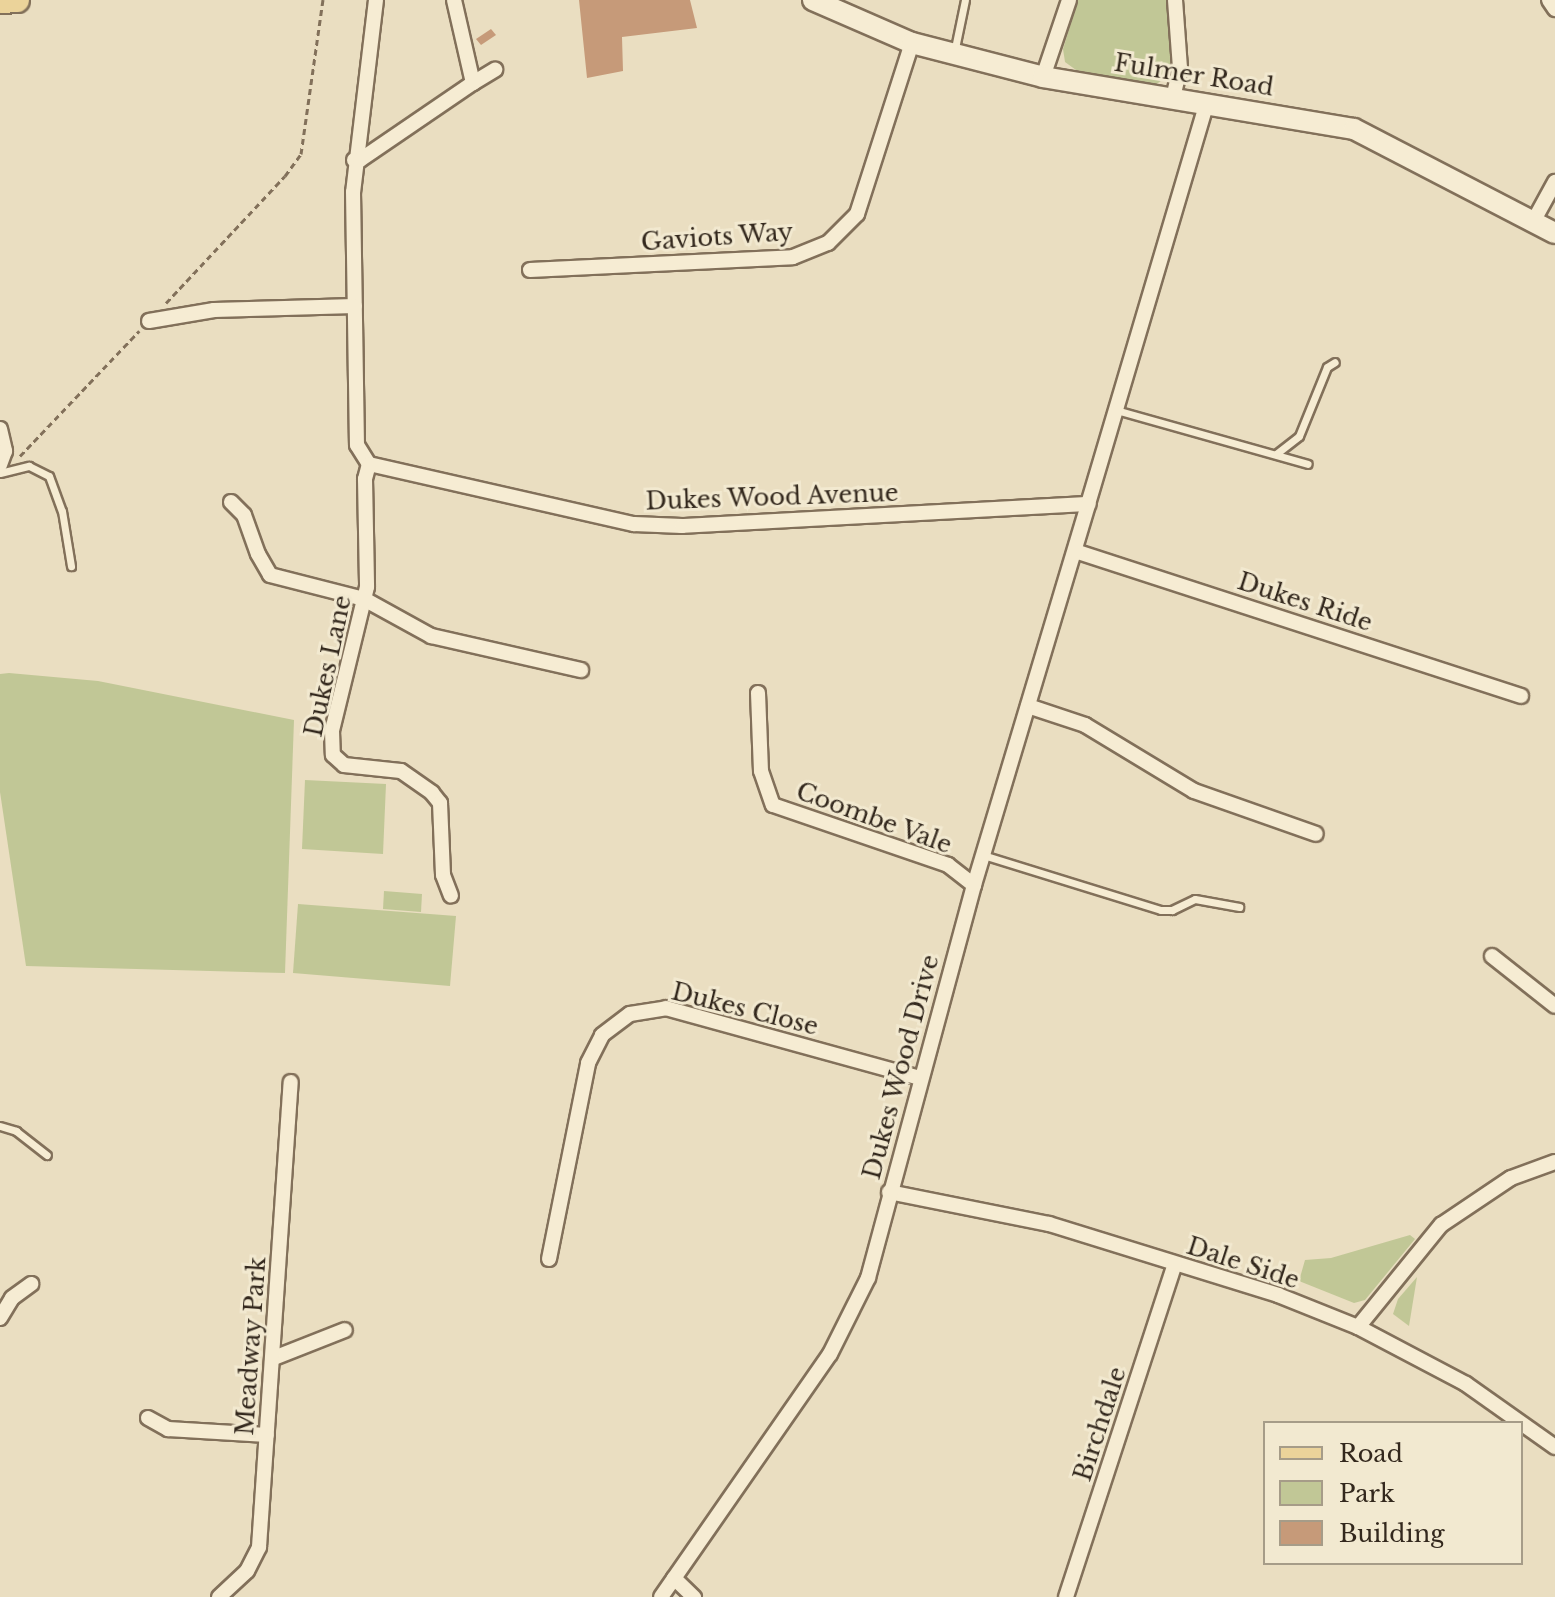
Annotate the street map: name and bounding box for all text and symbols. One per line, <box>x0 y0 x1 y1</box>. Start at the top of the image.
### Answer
street label: Fulmer Road <box>1112 48 1276 102</box>
street label: Gaviots Way <box>640 217 794 257</box>
street label: Dukes Wood Avenue <box>644 478 900 516</box>
street label: Dukes Ride <box>1234 567 1376 637</box>
street label: Dukes Lane <box>299 593 357 739</box>
street label: Coombe Vale <box>792 776 956 860</box>
street label: Dukes Wood Drive <box>857 951 945 1183</box>
street label: Dukes Close <box>669 977 821 1041</box>
street label: Dale Side <box>1183 1231 1303 1295</box>
street label: Meadway Park <box>230 1255 272 1437</box>
street label: Birchdale <box>1068 1363 1132 1485</box>
legend <box>1263 1421 1523 1565</box>
text: Road <box>1339 1439 1403 1468</box>
text: Park <box>1339 1479 1395 1508</box>
text: Building <box>1339 1519 1445 1548</box>

